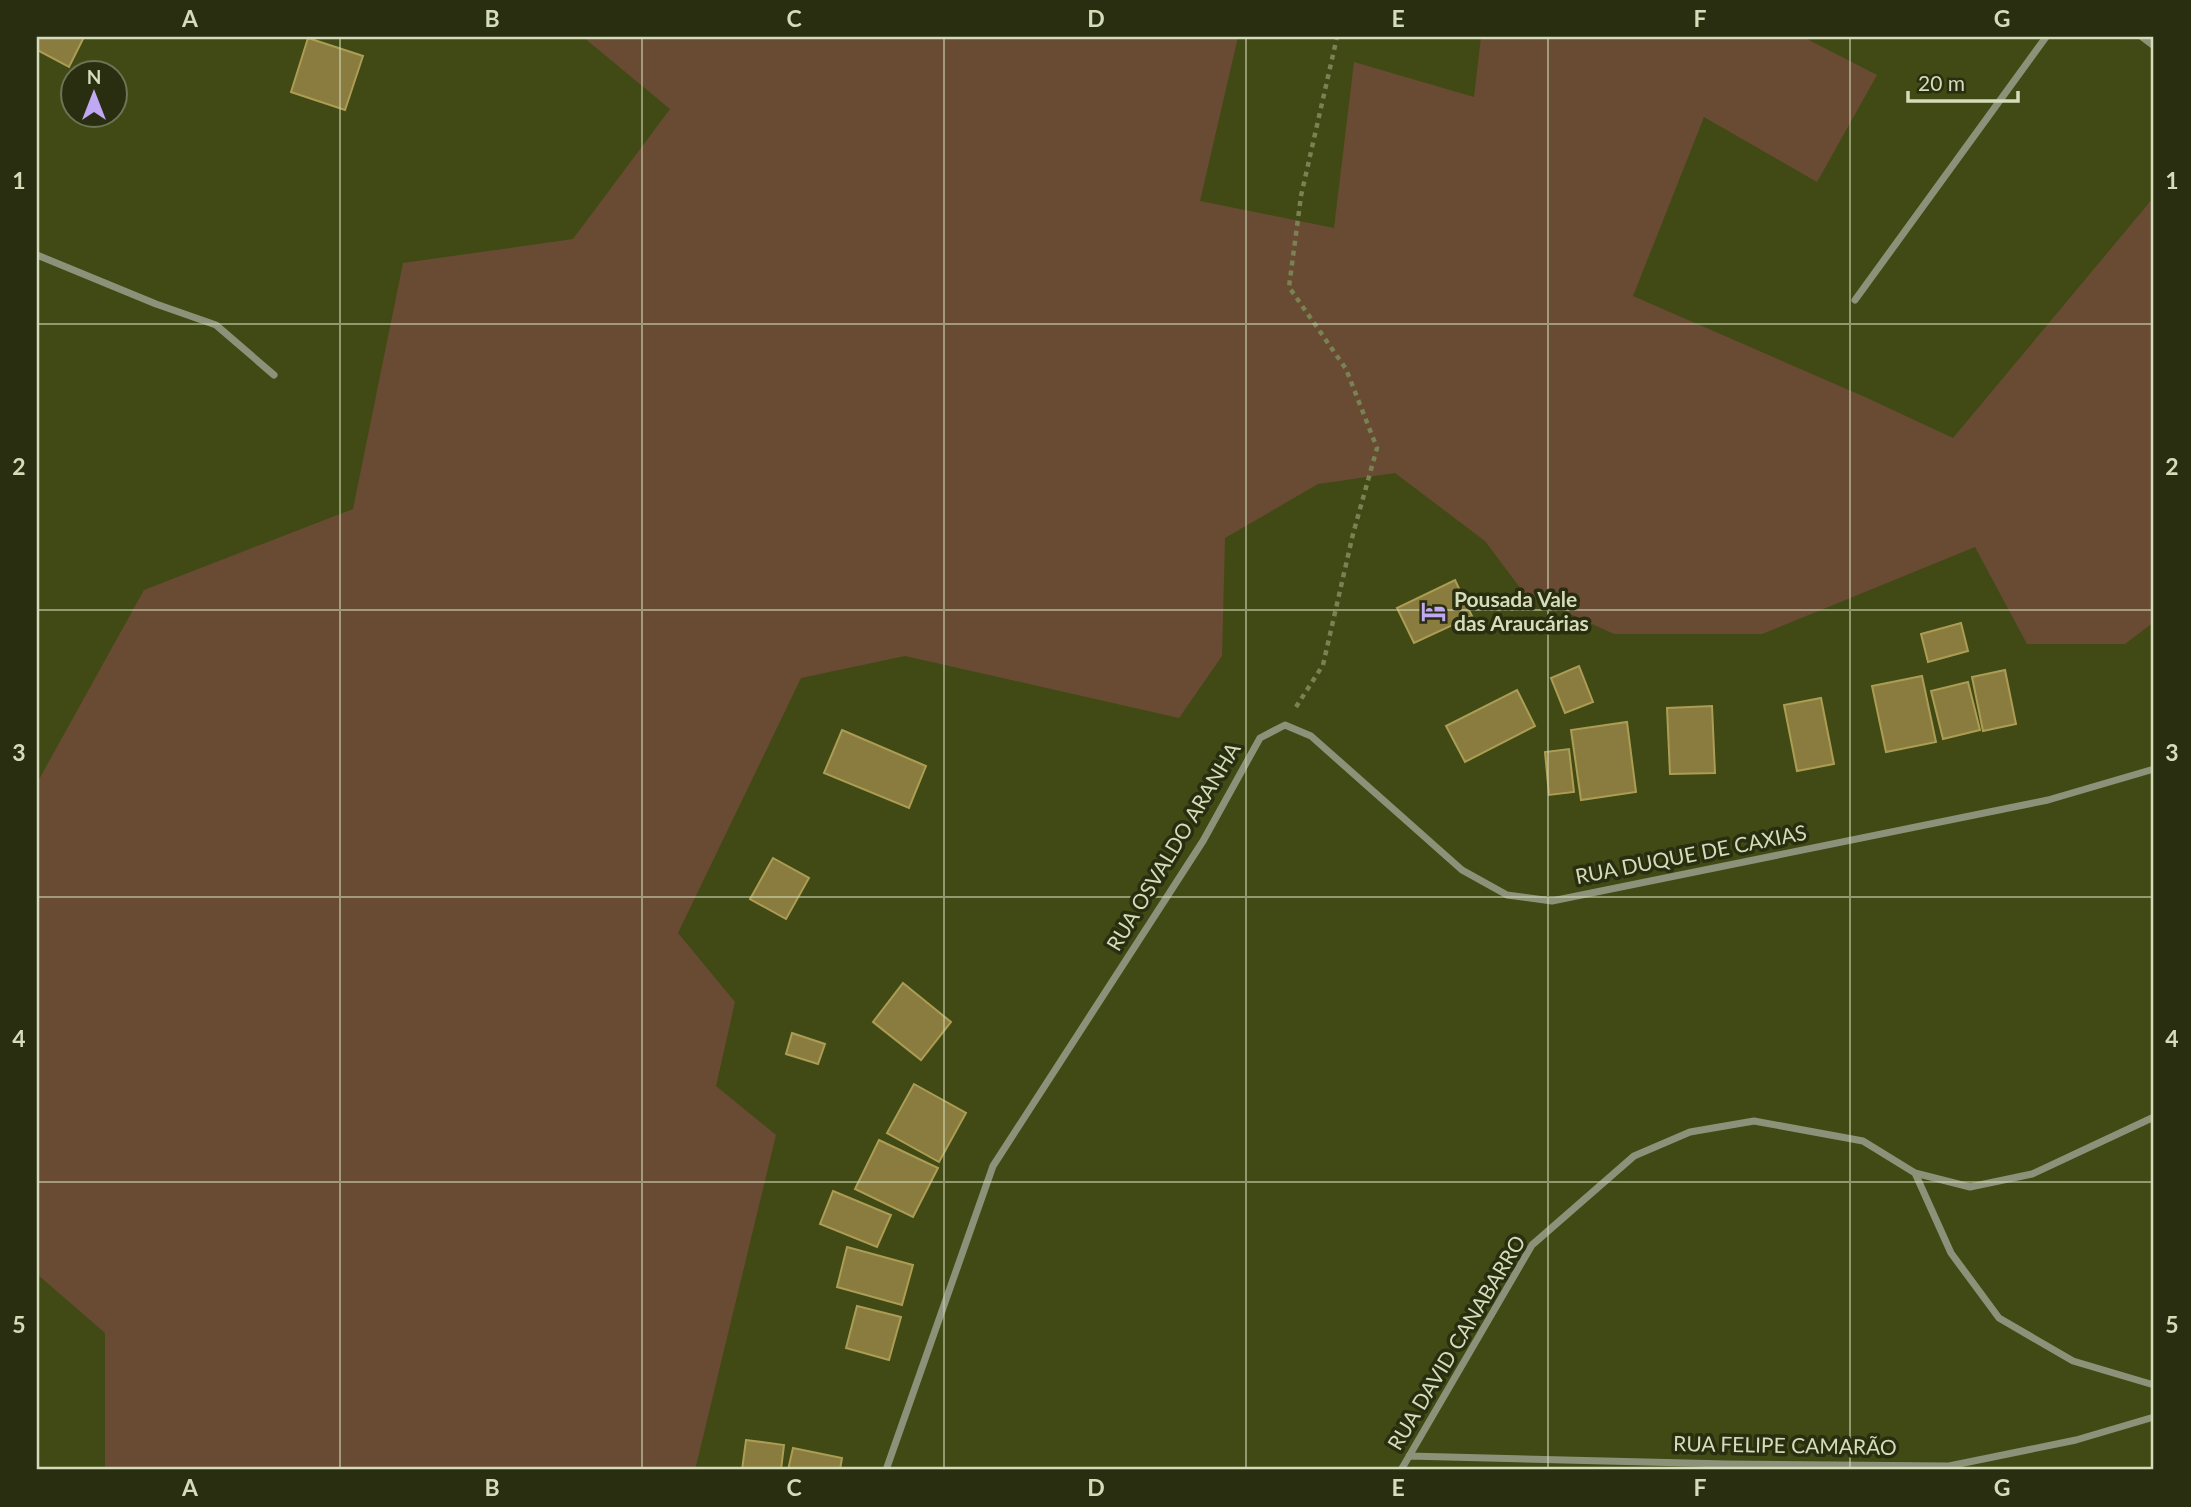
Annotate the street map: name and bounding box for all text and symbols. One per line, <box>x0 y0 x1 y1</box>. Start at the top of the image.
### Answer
text: A <box>181 4 199 32</box>
text: B <box>484 4 500 32</box>
text: C <box>786 4 802 32</box>
text: D <box>1087 4 1105 32</box>
text: E <box>1391 4 1405 32</box>
text: F <box>1693 4 1707 32</box>
text: G <box>1994 4 2010 32</box>
north arrow <box>60 60 130 130</box>
scale bar <box>1908 60 2018 104</box>
text: N <box>87 65 101 88</box>
text: 20 m <box>1918 70 1965 95</box>
text: 1 <box>12 166 26 194</box>
text: 1 <box>2165 166 2179 194</box>
text: 2 <box>12 452 26 480</box>
text: 2 <box>2165 452 2179 480</box>
place label: Pousada Vale das Araucárias <box>1454 586 1589 635</box>
hotel icon: Pousada Vale das Araucárias <box>1420 598 1448 626</box>
street label: RUA OSVALDO ARANHA <box>1101 737 1245 955</box>
text: 3 <box>12 738 26 766</box>
text: 3 <box>2165 738 2179 766</box>
street label: RUA DUQUE DE CAXIAS <box>1573 819 1808 888</box>
text: 4 <box>12 1024 26 1052</box>
text: 4 <box>2165 1024 2179 1052</box>
street label: RUA DAVID CANABARRO <box>1382 1230 1530 1454</box>
text: 5 <box>12 1310 26 1338</box>
text: 5 <box>2165 1310 2179 1338</box>
street label: RUA FELIPE CAMARÃO <box>1673 1430 1897 1459</box>
text: A <box>181 1473 199 1501</box>
text: B <box>484 1473 500 1501</box>
text: C <box>786 1473 802 1501</box>
text: D <box>1087 1473 1105 1501</box>
text: E <box>1391 1473 1405 1501</box>
text: F <box>1693 1473 1707 1501</box>
text: G <box>1994 1473 2010 1501</box>

